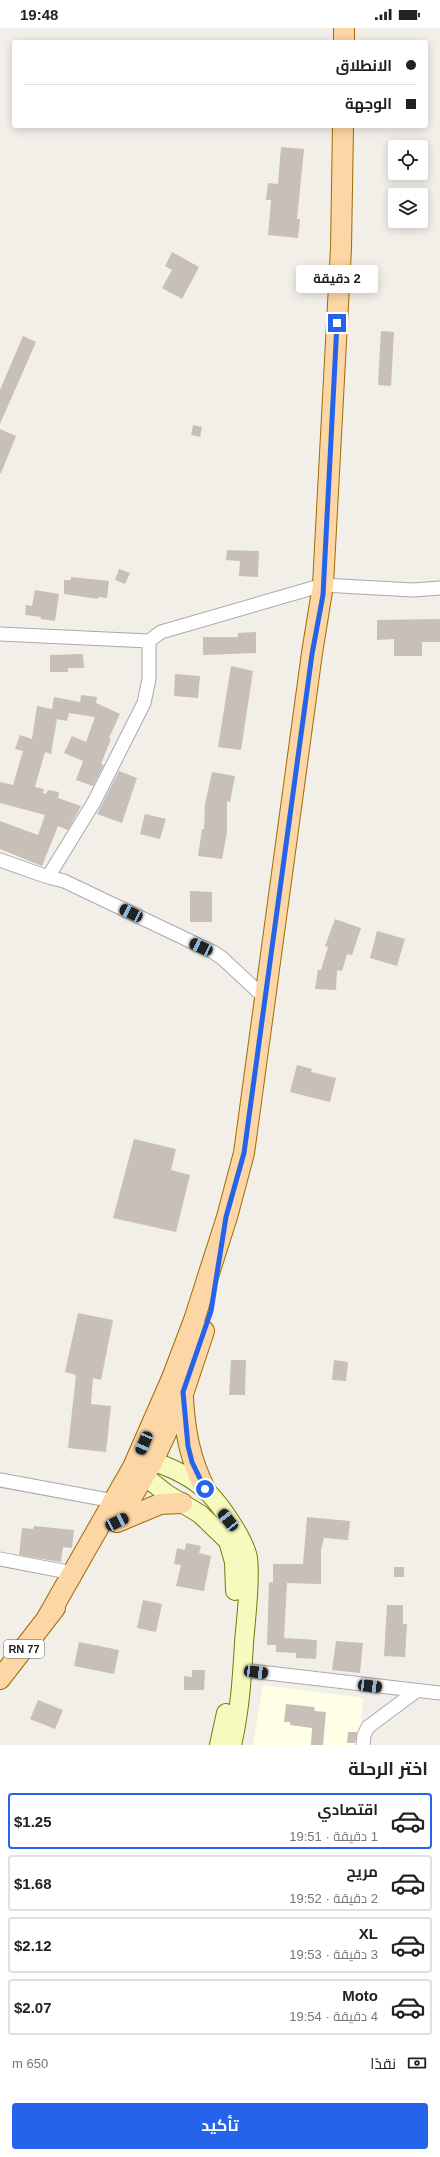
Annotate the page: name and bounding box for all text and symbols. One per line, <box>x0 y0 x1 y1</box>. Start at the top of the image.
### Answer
text: 19:48 <box>20 6 58 23</box>
text: الانطلاق <box>336 57 392 74</box>
text: الوجهة <box>345 95 392 112</box>
map controls <box>388 140 428 228</box>
button: locate <box>388 140 428 180</box>
button: layers <box>388 188 428 228</box>
callout: 2 دقيقة <box>296 265 378 293</box>
text: 2 دقيقة <box>313 271 361 286</box>
route end <box>328 314 346 332</box>
car <box>118 902 144 924</box>
car <box>188 936 214 958</box>
car <box>134 1430 154 1456</box>
route start <box>196 1480 214 1498</box>
car <box>216 1507 240 1533</box>
car <box>104 1511 130 1533</box>
road number: RN 77 <box>4 1640 44 1658</box>
car <box>243 1665 269 1679</box>
car <box>357 1679 383 1693</box>
text: اختر الرحلة <box>348 1759 428 1779</box>
text: اقتصادي <box>318 1801 378 1818</box>
icon: car <box>390 1803 426 1839</box>
text: $1.25 <box>14 1813 52 1830</box>
text: 1 دقيقة · 19:51 <box>289 1829 378 1844</box>
text: مريح <box>346 1863 378 1880</box>
icon: car <box>390 1865 426 1901</box>
text: $1.68 <box>14 1875 52 1892</box>
text: 2 دقيقة · 19:52 <box>289 1891 378 1906</box>
text: XL <box>359 1925 378 1942</box>
icon: car <box>390 1927 426 1963</box>
text: $2.12 <box>14 1937 52 1954</box>
text: 3 دقيقة · 19:53 <box>289 1947 378 1962</box>
text: Moto <box>342 1987 378 2004</box>
icon: car <box>390 1989 426 2025</box>
text: $2.07 <box>14 1999 52 2016</box>
text: 4 دقيقة · 19:54 <box>289 2009 378 2024</box>
icon: cash <box>406 2052 428 2074</box>
text: نقدًا <box>370 2055 396 2072</box>
text: 650 m <box>12 2056 48 2071</box>
button: تأكيد <box>12 2103 428 2149</box>

